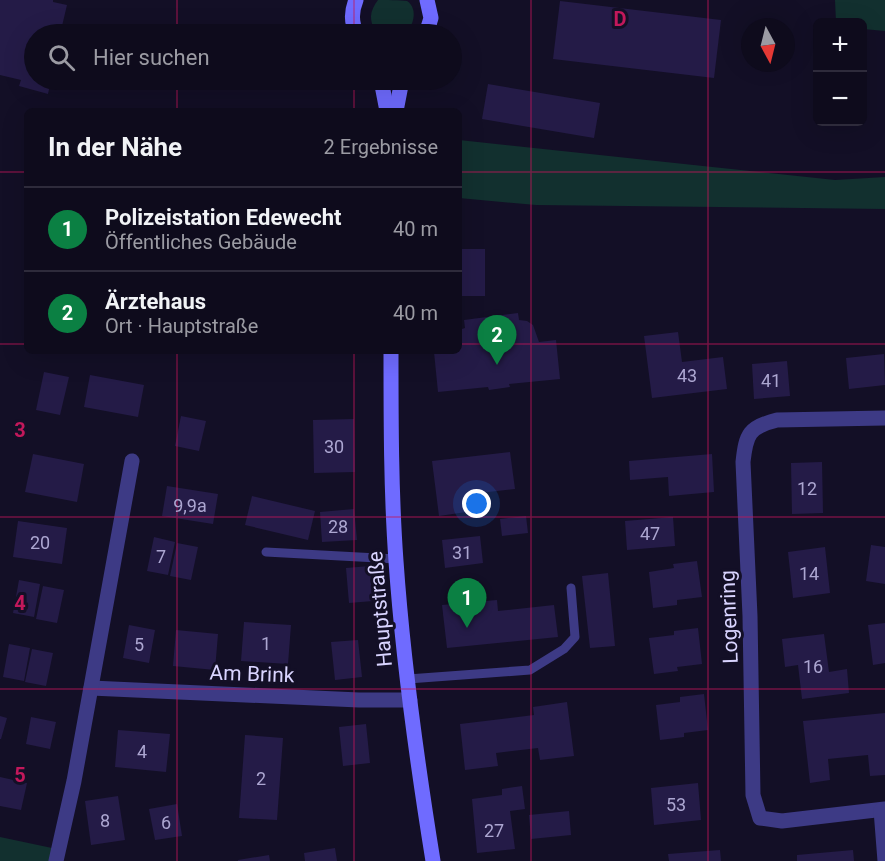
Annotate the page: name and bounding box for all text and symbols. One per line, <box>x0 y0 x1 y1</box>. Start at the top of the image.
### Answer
text: D <box>614 7 627 31</box>
north arrow <box>741 18 795 72</box>
map controls <box>813 18 867 126</box>
button: + <box>813 18 867 72</box>
search box <box>24 24 462 90</box>
icon: search <box>45 41 78 74</box>
text: Hier suchen <box>93 45 210 70</box>
button: − <box>813 72 867 126</box>
text: In der Nähe <box>48 132 182 162</box>
text: 2 Ergebnisse <box>324 135 438 159</box>
text: Polizeistation Edewecht <box>105 205 342 230</box>
text: 1 <box>62 217 73 241</box>
text: 40 m <box>393 217 438 241</box>
text: Öffentliches Gebäude <box>105 230 297 254</box>
text: Ärztehaus <box>105 289 206 314</box>
text: 2 <box>62 301 73 325</box>
text: 40 m <box>393 301 438 325</box>
text: Ort · Hauptstraße <box>105 314 258 338</box>
pin: 2 <box>478 316 516 365</box>
house number: 43 <box>677 365 697 386</box>
house number: 41 <box>761 370 781 391</box>
text: 3 <box>14 418 26 442</box>
house number: 30 <box>324 436 344 457</box>
house number: 12 <box>797 478 817 499</box>
your location <box>462 489 491 518</box>
house number: 9,9a <box>173 495 207 516</box>
house number: 28 <box>328 516 348 537</box>
house number: 47 <box>640 523 660 544</box>
house number: 20 <box>30 532 50 553</box>
house number: 31 <box>452 542 472 563</box>
house number: 7 <box>156 546 166 567</box>
street label: Hauptstraße <box>363 550 397 668</box>
house number: 14 <box>799 563 819 584</box>
street label: Logenring <box>715 570 743 664</box>
pin: 1 <box>448 578 486 628</box>
text: 4 <box>14 591 26 615</box>
house number: 1 <box>261 633 271 654</box>
house number: 5 <box>134 634 144 655</box>
house number: 16 <box>803 656 823 677</box>
street label: Am Brink <box>209 661 295 687</box>
house number: 4 <box>137 741 147 762</box>
text: 5 <box>14 763 26 787</box>
house number: 2 <box>256 768 266 789</box>
house number: 53 <box>666 794 686 815</box>
house number: 8 <box>100 810 110 831</box>
house number: 6 <box>161 812 171 833</box>
house number: 27 <box>484 820 504 841</box>

